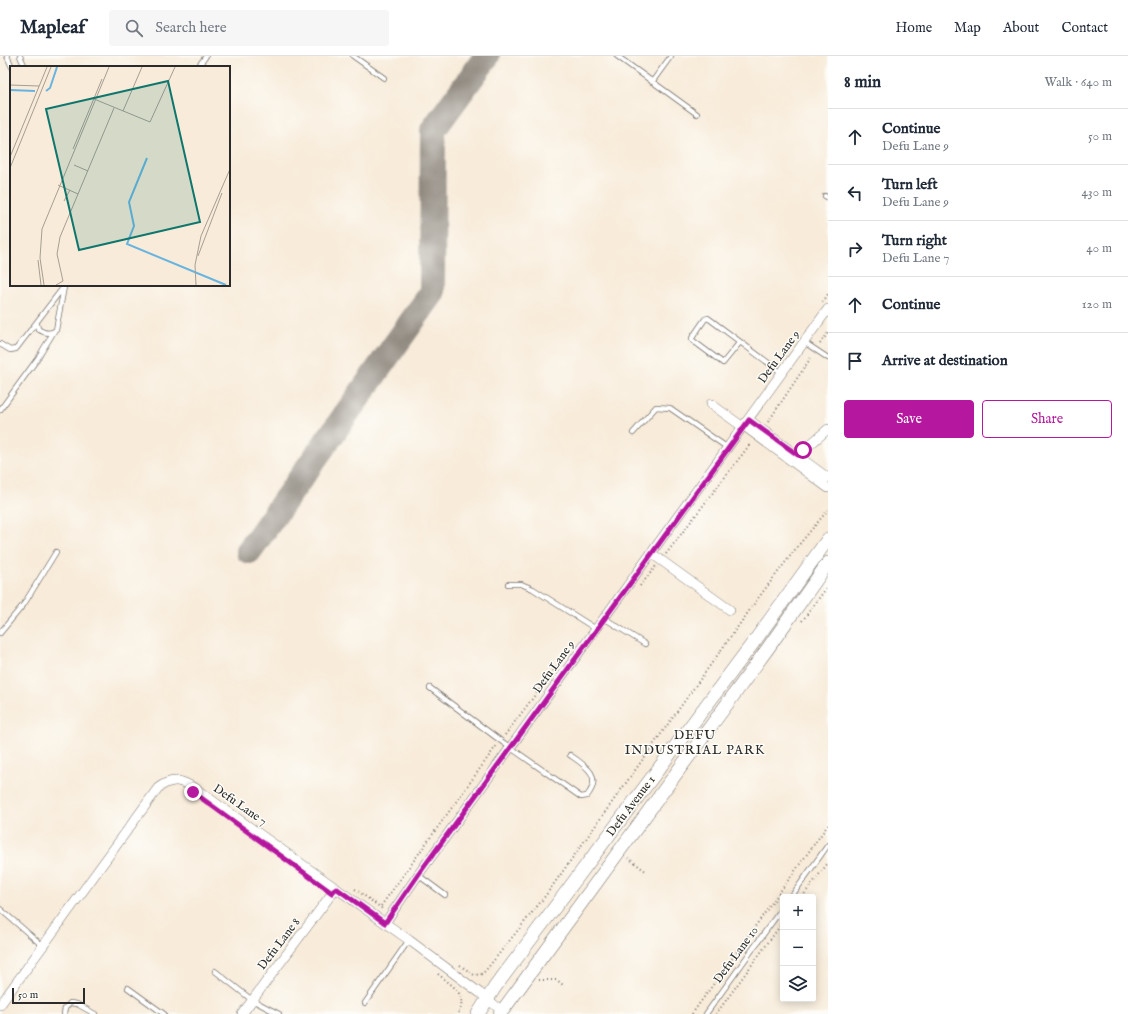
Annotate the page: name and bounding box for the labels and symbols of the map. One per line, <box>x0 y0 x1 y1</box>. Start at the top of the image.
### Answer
inset map <box>10 66 230 286</box>
street label: Defu Lane 9 <box>755 328 803 386</box>
route start <box>794 441 812 459</box>
street label: Defu Lane 9 <box>530 638 578 696</box>
district label: DEFU INDUSTRIAL PARK <box>625 727 765 759</box>
street label: Defu Avenue 1 <box>603 773 659 839</box>
street label: Defu Lane 7 <box>210 781 270 829</box>
route end <box>184 783 202 801</box>
street label: Defu Lane 8 <box>255 915 304 973</box>
street label: Defu Lane 10 <box>710 923 762 986</box>
scale bar <box>12 986 85 1005</box>

